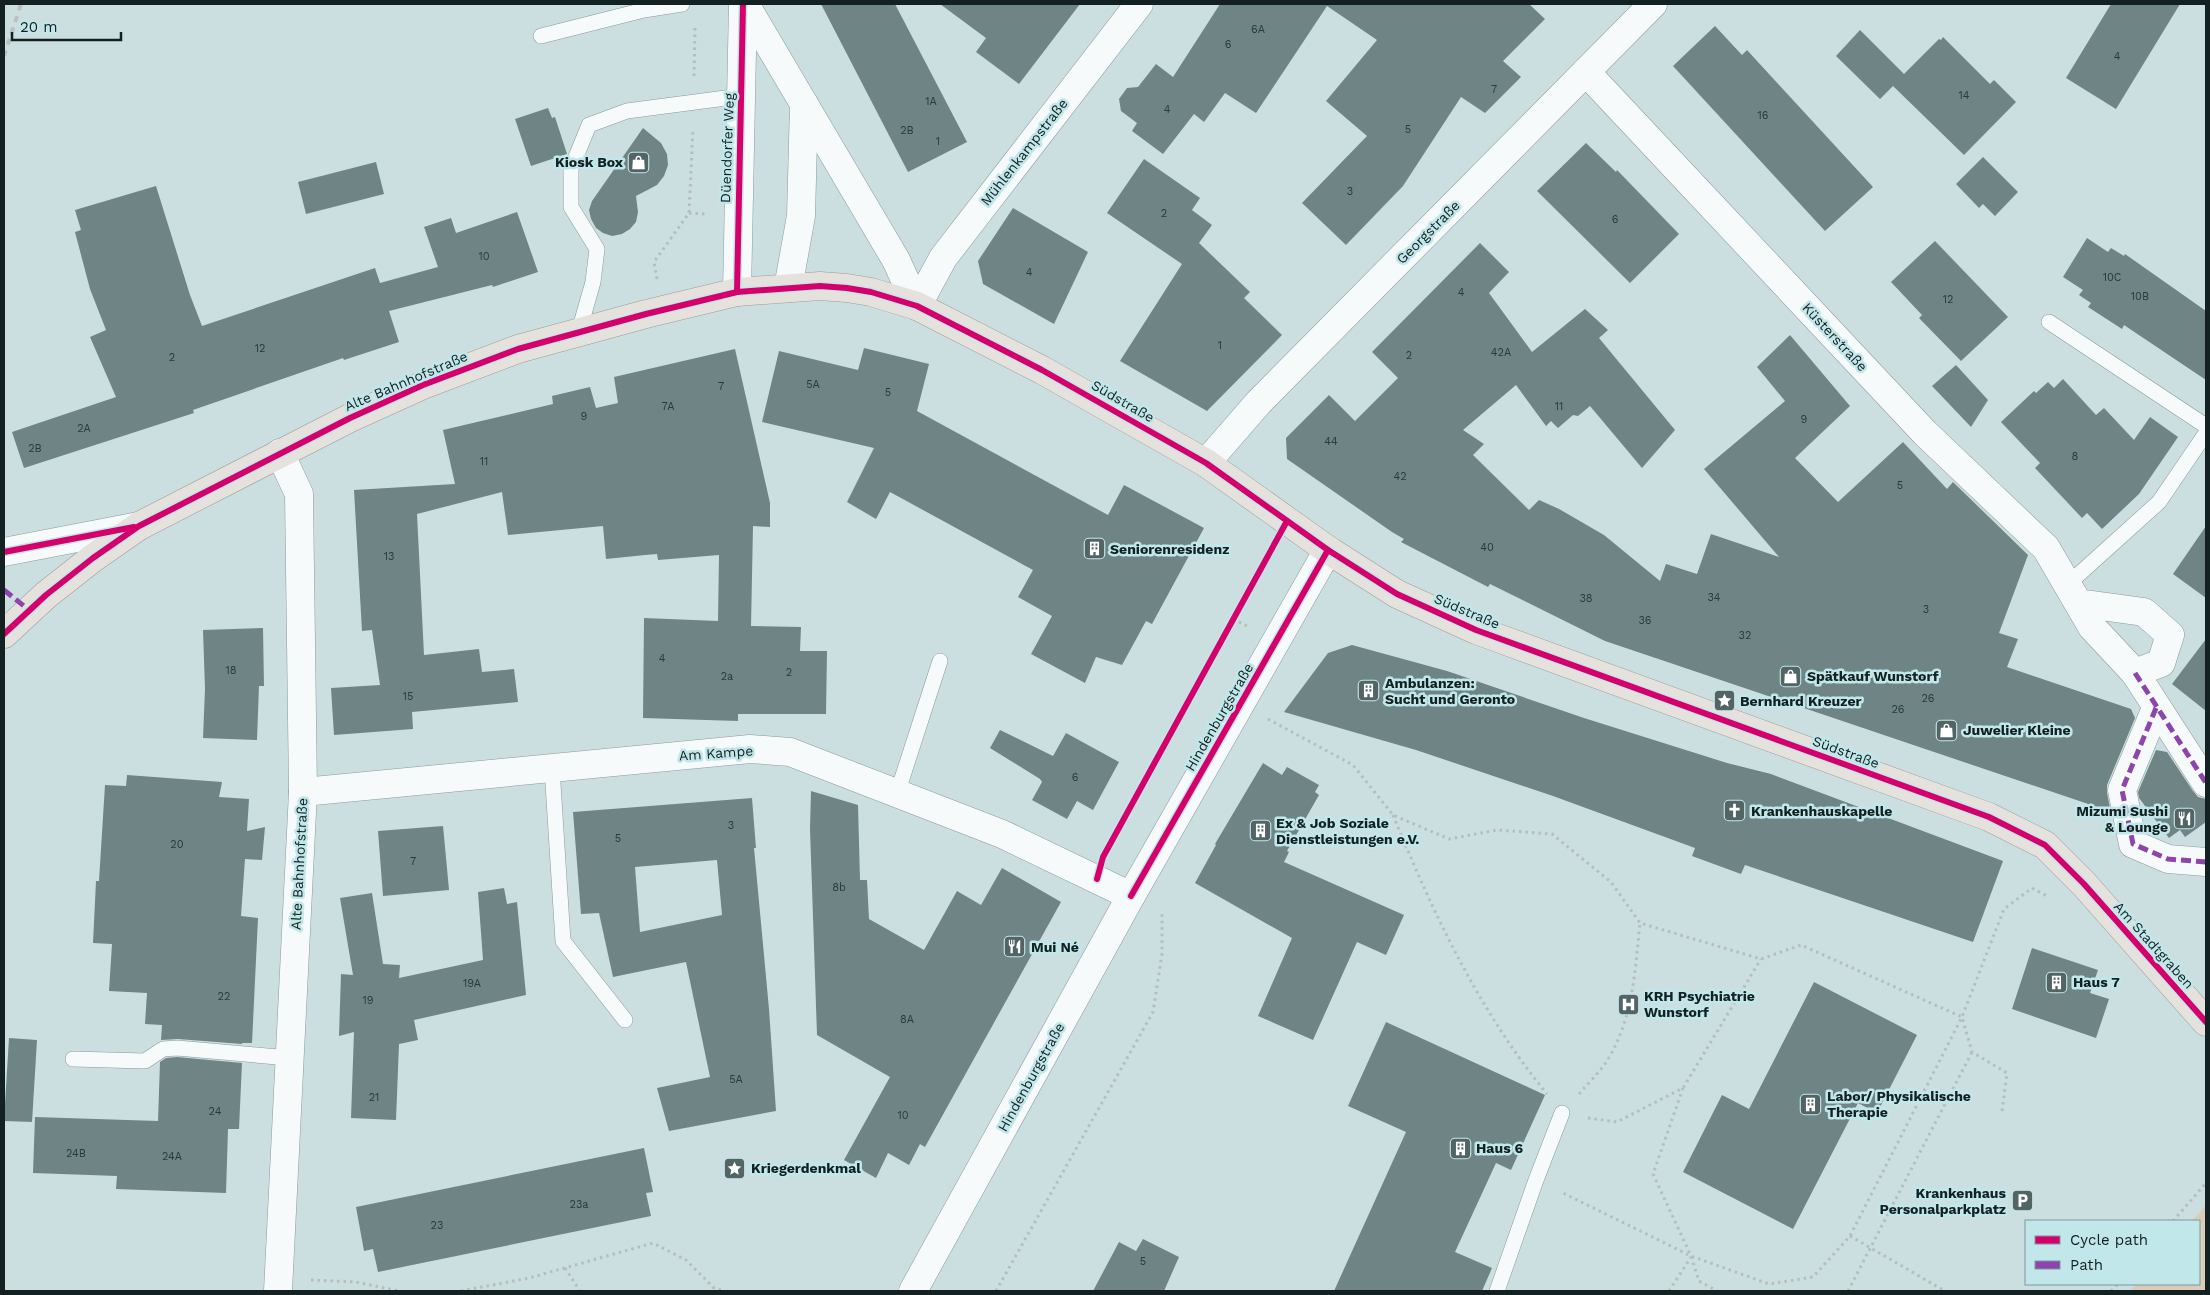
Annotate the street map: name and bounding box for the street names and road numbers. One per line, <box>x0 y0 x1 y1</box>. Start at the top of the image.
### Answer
street label: Düendorfer Weg <box>717 92 737 203</box>
street label: Mühlenkampstraße <box>977 95 1071 209</box>
street label: Georgstraße <box>1393 197 1463 267</box>
street label: Küsterstraße <box>1799 300 1871 374</box>
street label: Alte Bahnhofstraße <box>342 348 470 414</box>
street label: Südstraße <box>1089 377 1157 425</box>
street label: Südstraße <box>1432 590 1502 632</box>
street label: Hindenburgstraße <box>1182 660 1256 774</box>
street label: Südstraße <box>1810 733 1882 771</box>
street label: Am Kampe <box>678 742 754 764</box>
street label: Alte Bahnhofstraße <box>288 798 310 930</box>
street label: Am Stadtgraben <box>2111 898 2197 992</box>
street label: Hindenburgstraße <box>994 1020 1068 1134</box>

